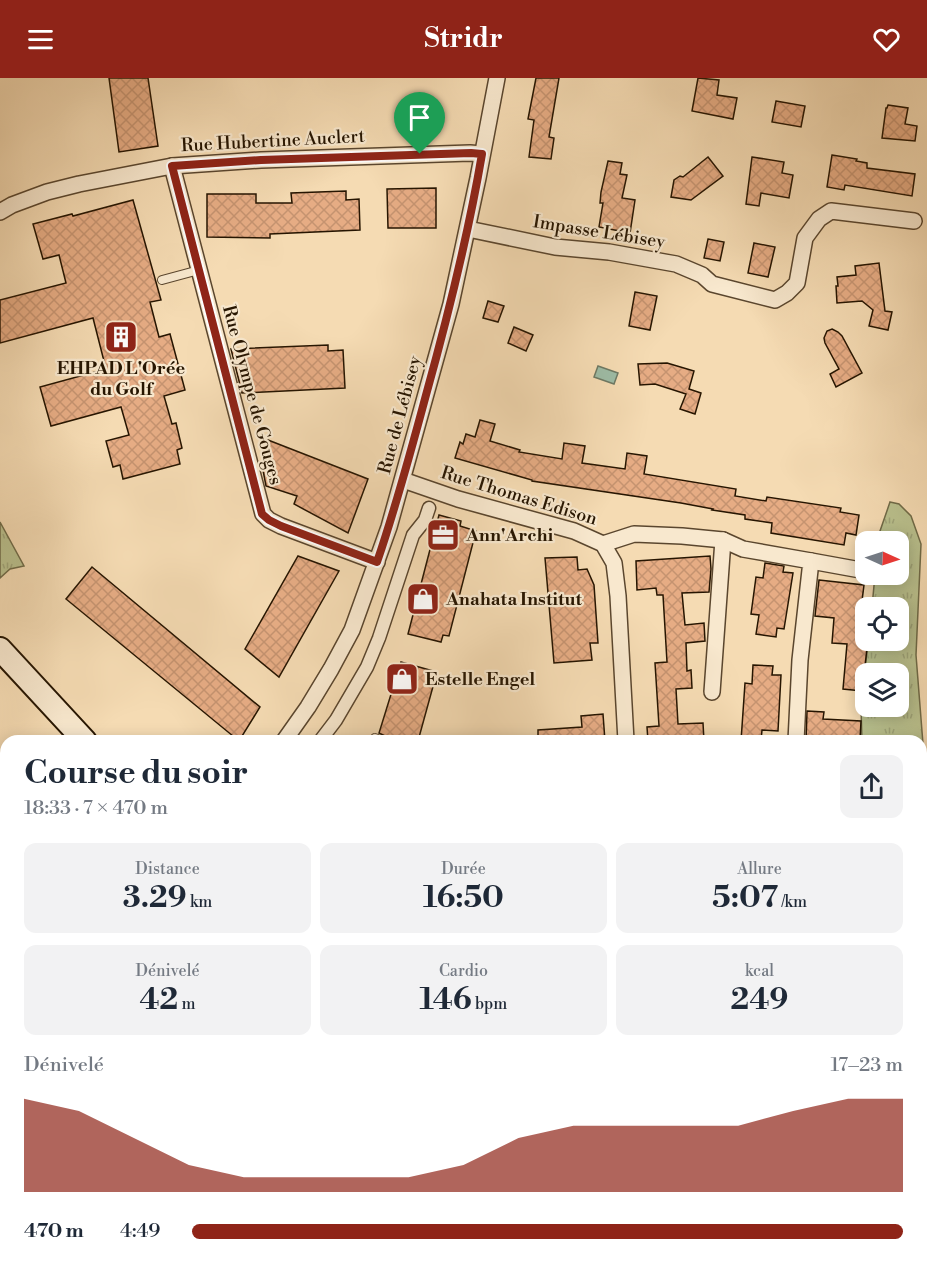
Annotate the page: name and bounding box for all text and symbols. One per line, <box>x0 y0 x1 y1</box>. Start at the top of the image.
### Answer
text: Stridr <box>424 22 503 56</box>
icon: menu <box>24 23 57 56</box>
icon: heart <box>870 23 903 56</box>
pin <box>394 92 445 154</box>
icon: arrive <box>403 101 436 134</box>
street label: Rue Hubertine Auclert <box>180 125 366 157</box>
street label: Impasse Lébisey <box>531 210 667 254</box>
street label: Rue Olympe de Gouges <box>217 302 287 488</box>
building icon: EHPAD L'Orée du Golf <box>103 319 139 355</box>
street label: Rue de Lébisey <box>373 353 427 477</box>
place label: EHPAD L'Orée du Golf <box>57 357 185 401</box>
street label: Rue Thomas Edison <box>438 461 600 531</box>
office icon: Ann'Archi <box>425 517 461 553</box>
place label: Ann'Archi <box>465 524 554 547</box>
north arrow <box>855 531 909 585</box>
map controls <box>855 531 909 717</box>
shop icon: Anahata Institut <box>405 581 441 617</box>
place label: Anahata Institut <box>445 588 582 611</box>
button: locate <box>855 597 909 651</box>
shop icon: Estelle Engel <box>384 661 420 697</box>
button: layers <box>855 663 909 717</box>
place label: Estelle Engel <box>425 668 535 691</box>
text: Course du soir <box>24 753 248 794</box>
button: share <box>840 755 903 818</box>
text: 18:33 · 7 × 470 m <box>24 796 168 821</box>
text: Distance <box>135 859 200 879</box>
text: Durée <box>441 859 486 879</box>
text: Allure <box>737 859 782 879</box>
text: 3.29 <box>123 879 187 917</box>
text: 16:50 <box>423 879 504 917</box>
text: 5:07 <box>712 879 778 917</box>
text: km <box>187 892 212 912</box>
text: /km <box>778 892 807 912</box>
text: Dénivelé <box>136 961 199 981</box>
text: Cardio <box>439 961 488 981</box>
text: kcal <box>745 961 774 981</box>
text: 42 <box>139 981 178 1019</box>
text: 146 <box>420 981 472 1019</box>
text: 249 <box>731 981 789 1019</box>
text: m <box>178 994 196 1014</box>
text: bpm <box>472 994 507 1014</box>
text: Dénivelé <box>24 1053 104 1078</box>
text: 17–23 m <box>831 1053 903 1078</box>
text: 470 m <box>24 1219 84 1244</box>
text: 4:49 <box>120 1219 160 1244</box>

